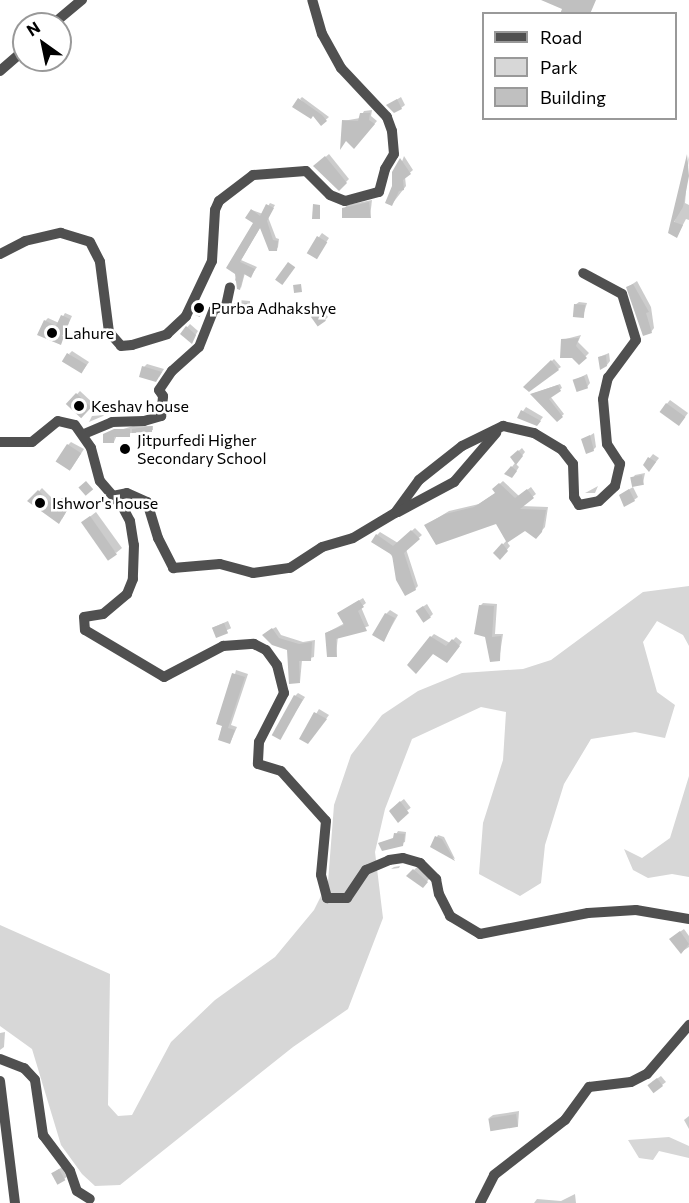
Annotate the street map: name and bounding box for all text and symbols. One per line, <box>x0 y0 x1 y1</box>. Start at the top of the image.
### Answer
north arrow <box>12 12 72 72</box>
legend <box>482 12 677 120</box>
text: N <box>23 17 43 39</box>
text: Road <box>540 26 582 48</box>
text: Park <box>540 56 578 78</box>
text: Building <box>540 86 606 108</box>
place label: Purba Adhakshye <box>211 298 336 318</box>
marker: Purba Adhakshye <box>192 301 206 315</box>
place label: Lahure <box>64 323 114 343</box>
marker: Lahure <box>45 326 59 340</box>
place label: Keshav house <box>91 396 189 416</box>
marker: Keshav house <box>72 399 86 413</box>
place label: Jitpurfedi Higher Secondary School <box>137 430 266 468</box>
marker: Jitpurfedi Higher Secondary School <box>118 442 132 456</box>
place label: Ishwor's house <box>52 493 158 513</box>
marker: Ishwor's house <box>33 496 47 510</box>

